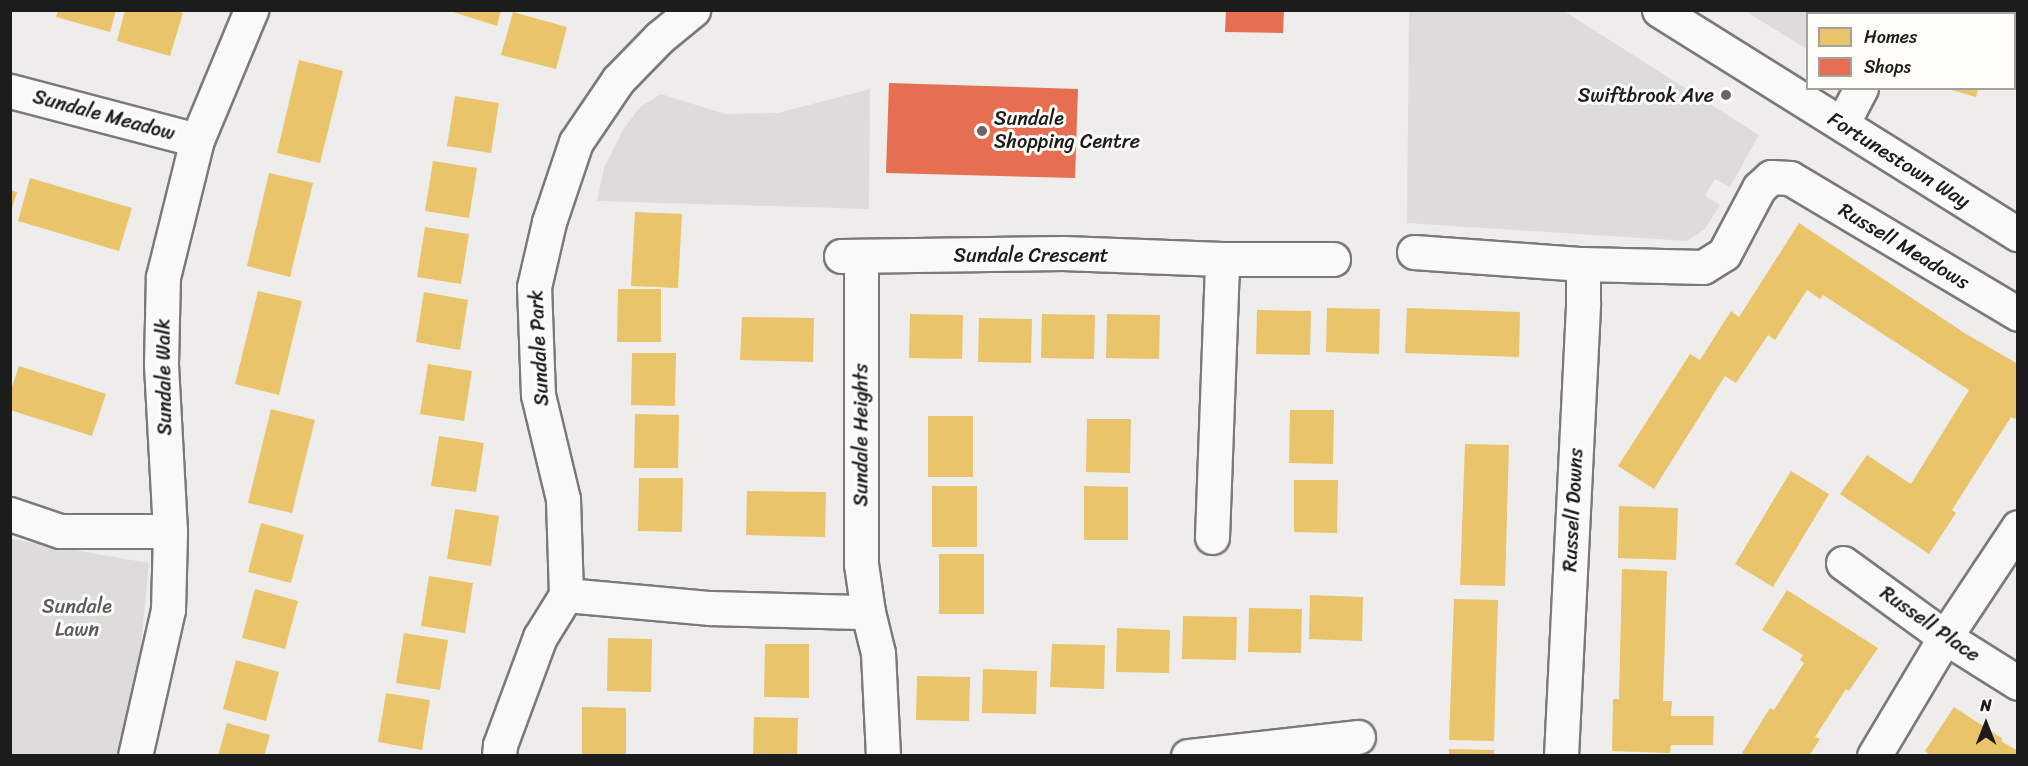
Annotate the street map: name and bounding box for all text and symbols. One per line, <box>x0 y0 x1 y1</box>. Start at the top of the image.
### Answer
legend <box>1806 12 2016 90</box>
text: Homes <box>1864 21 1917 53</box>
text: Shops <box>1864 51 1911 83</box>
place label: Swiftbrook Ave <box>1578 83 1714 107</box>
street label: Sundale Meadow <box>30 85 178 145</box>
marker: Swiftbrook Ave <box>1719 88 1733 102</box>
place label: Sundale Shopping Centre <box>994 107 1141 154</box>
street label: Fortunestown Way <box>1824 107 1974 213</box>
marker: Sundale Shopping Centre <box>975 124 989 138</box>
street label: Russell Meadows <box>1835 198 1973 294</box>
street label: Sundale Crescent <box>953 243 1109 267</box>
street label: Sundale Park <box>524 289 554 407</box>
street label: Sundale Walk <box>151 318 177 436</box>
street label: Sundale Heights <box>849 364 873 506</box>
street label: Russell Downs <box>1558 448 1588 572</box>
street label: Russell Place <box>1875 581 1985 667</box>
park label: Sundale Lawn <box>42 594 112 641</box>
text: N <box>1980 691 1992 720</box>
north arrow <box>1956 694 2016 754</box>

